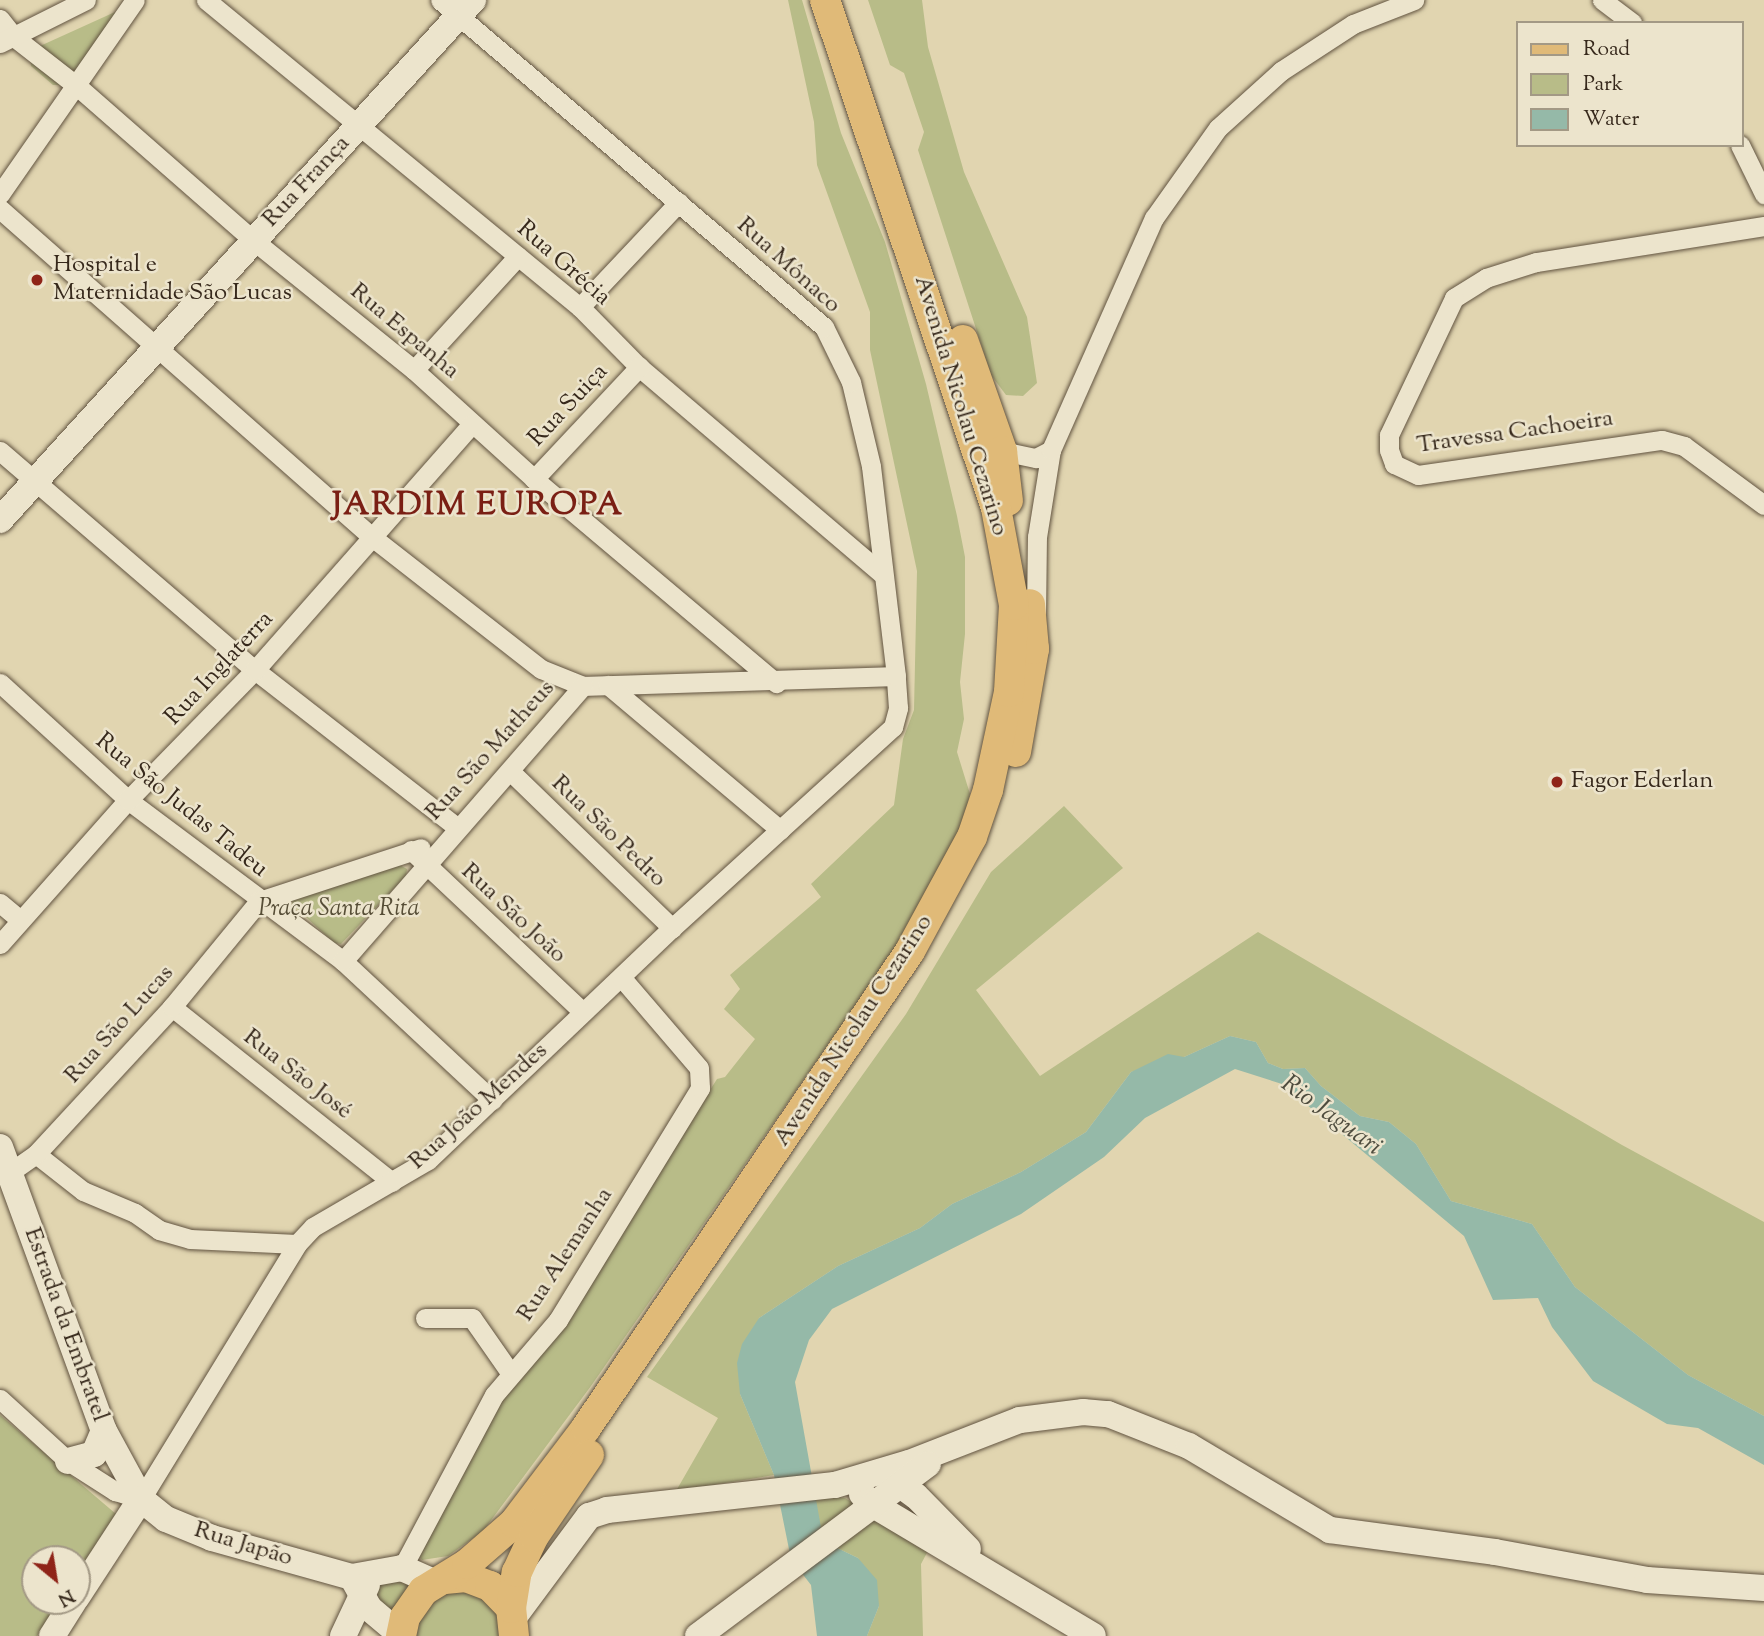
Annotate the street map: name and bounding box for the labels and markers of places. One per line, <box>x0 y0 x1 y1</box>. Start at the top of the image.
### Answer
place label: Hospital e Maternidade São Lucas <box>53 252 292 308</box>
marker: Hospital e Maternidade São Lucas <box>27 270 47 290</box>
place label: Fagor Ederlan <box>1571 768 1713 796</box>
marker: Fagor Ederlan <box>1549 774 1565 790</box>

